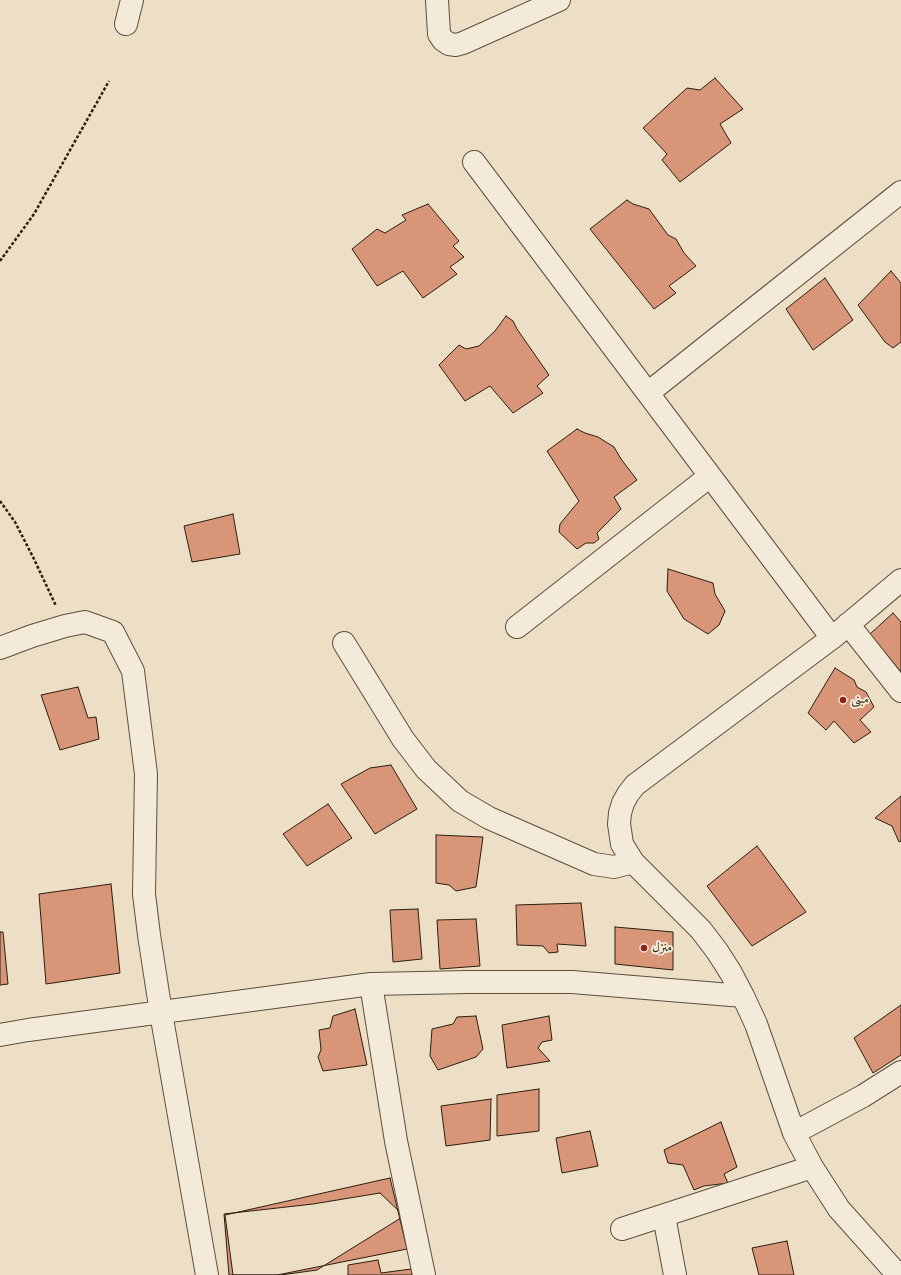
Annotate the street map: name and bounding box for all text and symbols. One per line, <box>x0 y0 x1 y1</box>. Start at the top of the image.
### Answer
place label: مبنى <box>851 692 869 708</box>
marker: مبنى <box>838 695 848 705</box>
place label: منزل <box>652 940 672 956</box>
marker: منزل <box>639 943 649 953</box>

